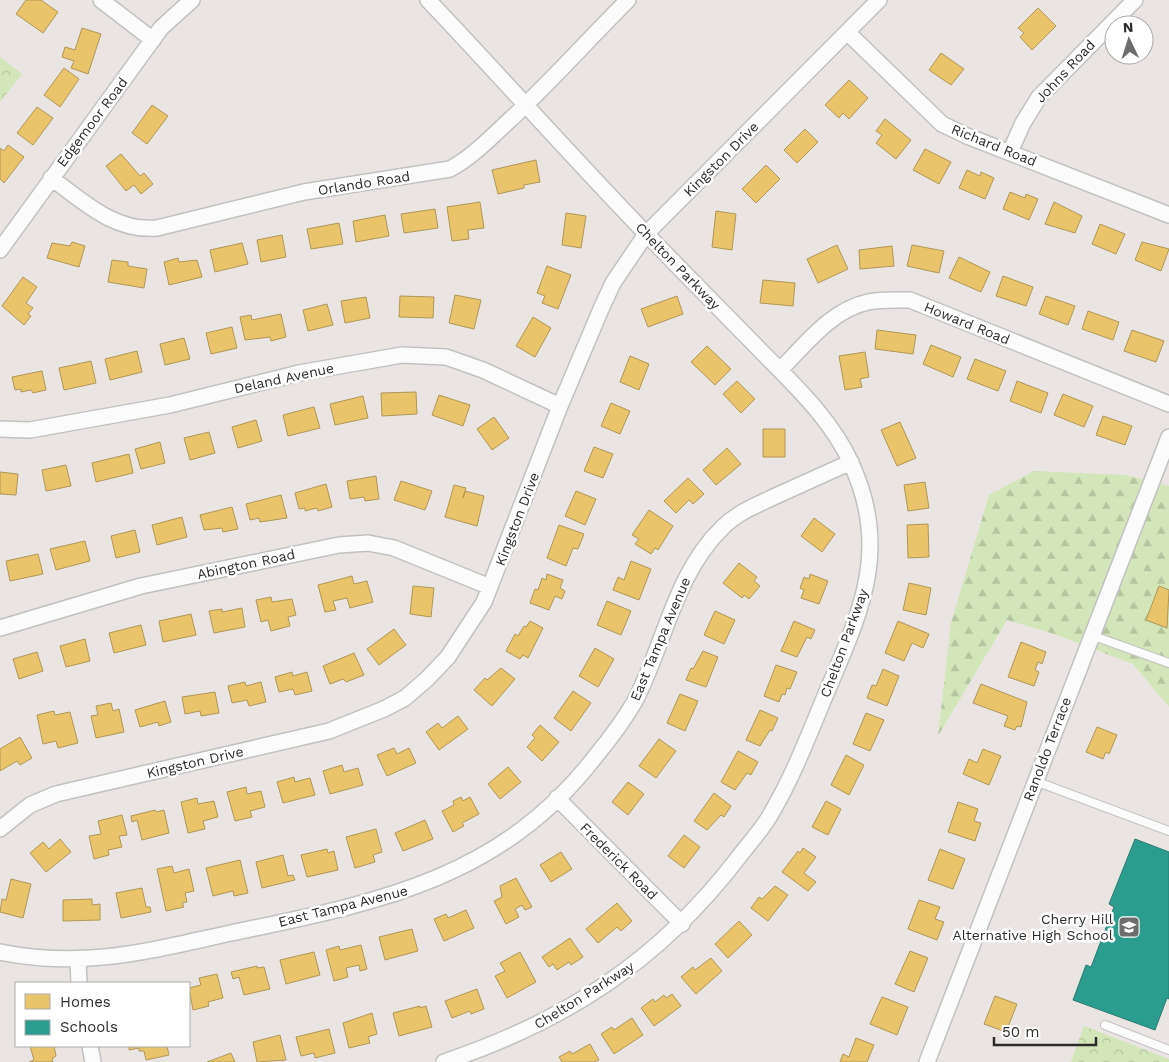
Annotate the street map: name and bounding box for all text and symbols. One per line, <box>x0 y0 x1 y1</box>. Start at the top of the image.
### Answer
north arrow <box>1104 15 1154 65</box>
text: N <box>1122 19 1134 35</box>
street label: Johns Road <box>1032 36 1098 106</box>
street label: Edgemoor Road <box>53 74 131 170</box>
street label: Kingston Drive <box>680 118 762 200</box>
street label: Richard Road <box>949 121 1039 169</box>
street label: Orlando Road <box>317 168 411 198</box>
street label: Chelton Parkway <box>632 219 724 313</box>
street label: Howard Road <box>922 299 1012 347</box>
street label: Deland Avenue <box>233 360 335 396</box>
street label: Kingston Drive <box>492 470 542 568</box>
street label: Abington Road <box>196 546 296 582</box>
street label: East Tampa Avenue <box>627 575 693 703</box>
street label: Chelton Parkway <box>817 586 871 700</box>
street label: Ranoldo Terrace <box>1020 695 1074 803</box>
street label: Kingston Drive <box>145 743 245 781</box>
street label: Frederick Road <box>577 819 661 903</box>
street label: East Tampa Avenue <box>277 882 409 930</box>
place label: Cherry Hill Alternative High School <box>953 911 1114 943</box>
school or university icon: Cherry Hill Alternative High School <box>1117 915 1141 939</box>
street label: Chelton Parkway <box>531 957 637 1032</box>
legend <box>15 982 190 1047</box>
text: Homes <box>60 993 111 1011</box>
scale bar <box>994 1014 1096 1046</box>
text: Schools <box>60 1018 118 1036</box>
text: 50 m <box>1002 1023 1039 1041</box>

